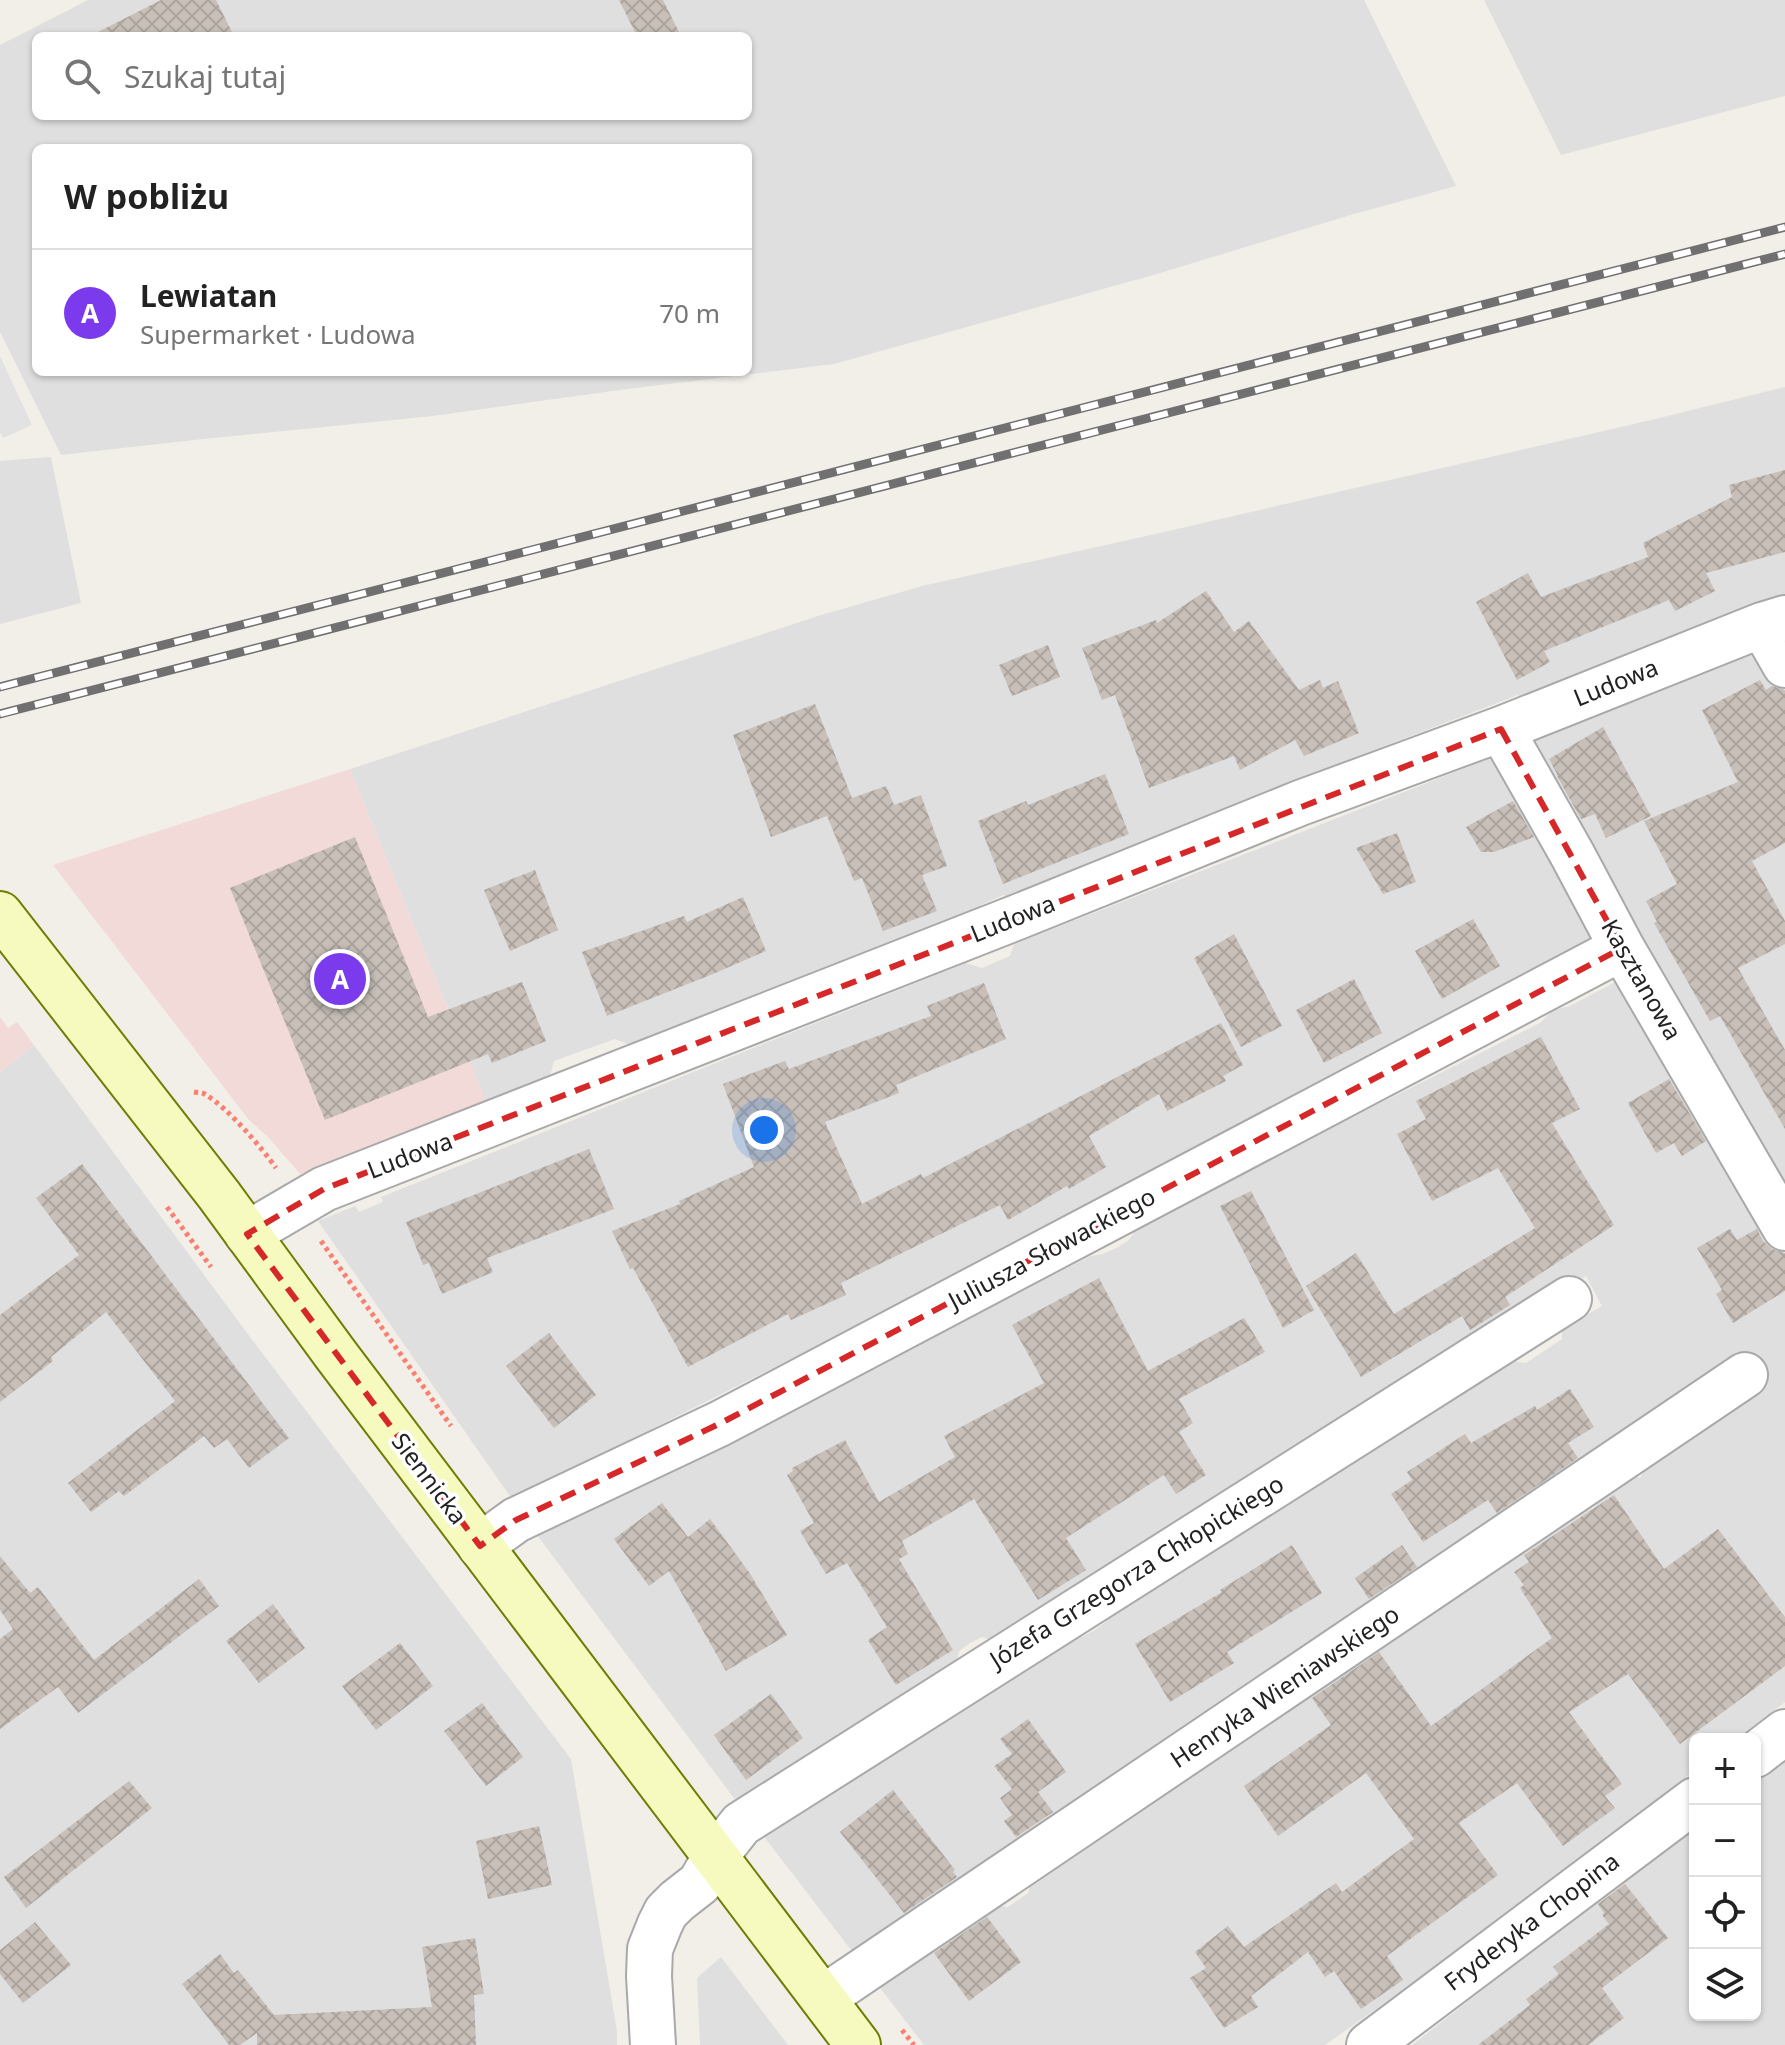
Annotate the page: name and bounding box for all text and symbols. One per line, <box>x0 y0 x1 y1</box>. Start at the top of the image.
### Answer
search box <box>32 32 752 120</box>
icon: search <box>60 54 104 98</box>
text: Szukaj tutaj <box>124 56 286 97</box>
text: W pobliżu <box>64 173 229 219</box>
text: Lewiatan <box>140 275 277 316</box>
text: A <box>81 295 99 331</box>
text: 70 m <box>659 295 720 331</box>
text: Supermarket · Ludowa <box>140 316 416 352</box>
street label: Ludowa <box>1568 650 1663 713</box>
street label: Ludowa <box>965 886 1060 949</box>
street label: Kasztanowa <box>1594 913 1690 1046</box>
pin: A <box>314 949 366 1009</box>
your location <box>744 1110 784 1150</box>
street label: Ludowa <box>362 1123 457 1186</box>
street label: Juliusza Słowackiego <box>940 1179 1161 1317</box>
street label: Siennicka <box>385 1426 475 1531</box>
street label: Józefa Grzegorza Chłopickiego <box>981 1466 1290 1676</box>
street label: Henryka Wieniawskiego <box>1163 1597 1405 1775</box>
map controls <box>1689 1733 1761 2021</box>
button: + <box>1689 1733 1761 1805</box>
button: − <box>1689 1805 1761 1877</box>
street label: Fryderyka Chopina <box>1437 1844 1625 1998</box>
button: locate <box>1689 1877 1761 1949</box>
button: layers <box>1689 1949 1761 2021</box>

